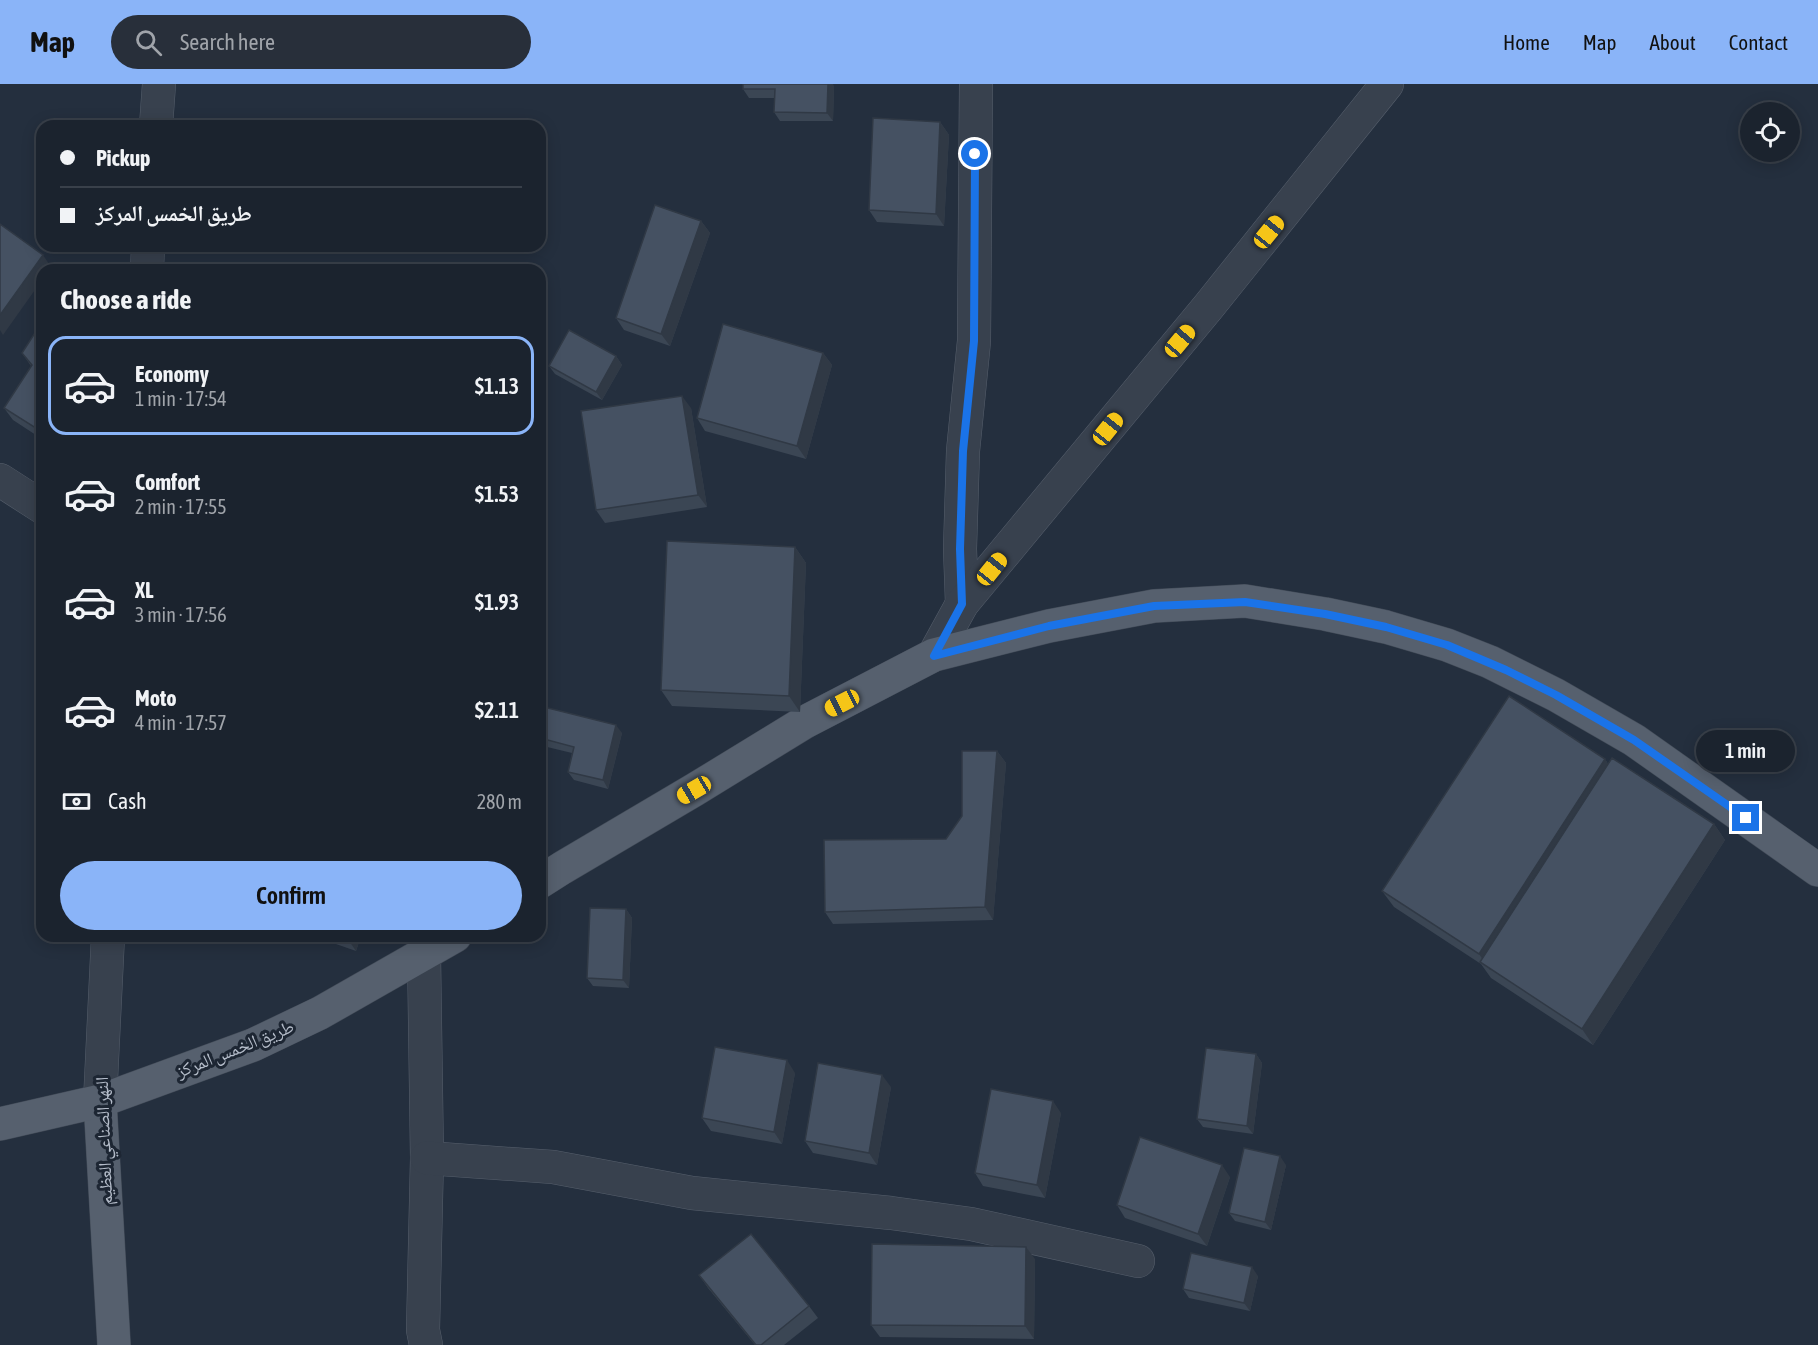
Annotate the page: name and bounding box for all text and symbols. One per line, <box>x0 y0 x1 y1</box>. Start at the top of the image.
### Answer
search box <box>111 15 531 69</box>
text: Map <box>30 26 75 58</box>
icon: search <box>132 26 165 59</box>
text: Search here <box>180 29 275 55</box>
text: Home <box>1503 30 1550 54</box>
text: Map <box>1583 30 1617 54</box>
text: About <box>1650 30 1696 54</box>
text: Contact <box>1729 30 1788 54</box>
map controls <box>1740 102 1800 162</box>
button: locate <box>1740 102 1800 162</box>
route start <box>961 140 988 167</box>
text: Pickup <box>96 145 151 171</box>
text: طريق الخمس المركز <box>96 200 252 226</box>
car <box>1251 212 1287 252</box>
text: Choose a ride <box>60 284 192 315</box>
car <box>1162 321 1198 361</box>
icon: car <box>63 359 117 413</box>
text: Economy <box>135 361 209 387</box>
text: $1.13 <box>475 373 519 399</box>
text: 1 min · 17:54 <box>135 387 227 410</box>
car <box>1090 409 1126 449</box>
icon: car <box>63 467 117 521</box>
text: Comfort <box>135 469 200 495</box>
text: $1.53 <box>475 481 519 507</box>
text: 2 min · 17:55 <box>135 495 227 518</box>
car <box>974 549 1010 589</box>
icon: car <box>63 575 117 629</box>
text: XL <box>135 577 153 603</box>
text: $1.93 <box>475 589 519 615</box>
text: 3 min · 17:56 <box>135 603 227 626</box>
icon: car <box>63 683 117 737</box>
text: Moto <box>135 685 177 711</box>
car <box>822 687 862 719</box>
text: $2.11 <box>475 697 519 723</box>
text: 4 min · 17:57 <box>135 711 227 734</box>
callout: 1 min <box>1696 731 1796 773</box>
text: 1 min <box>1725 739 1766 762</box>
car <box>674 773 714 807</box>
icon: cash <box>60 785 93 818</box>
text: Cash <box>108 788 147 814</box>
text: 280 m <box>477 790 522 813</box>
route end <box>1732 804 1759 831</box>
button: Confirm <box>60 861 522 930</box>
street label: طريق الخمس المركز <box>172 1015 297 1083</box>
street label: النهر الصناعي العظيم <box>91 1076 121 1206</box>

